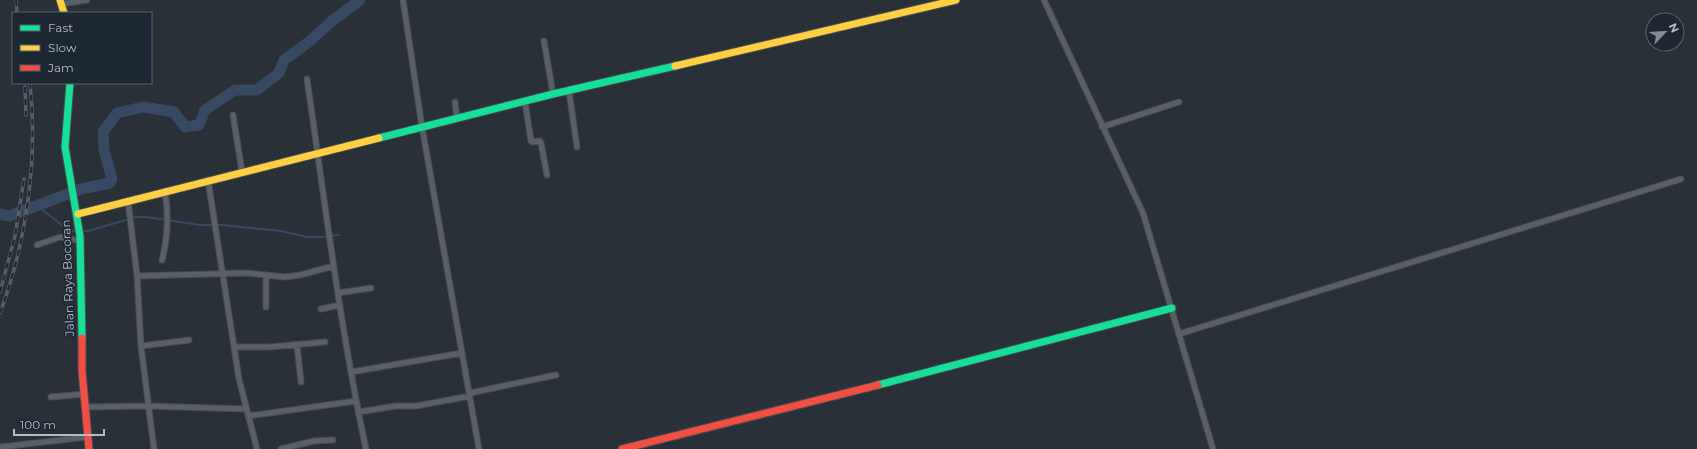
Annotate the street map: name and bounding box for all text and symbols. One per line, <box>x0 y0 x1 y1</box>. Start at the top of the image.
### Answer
legend <box>12 12 152 84</box>
north arrow <box>1645 12 1685 52</box>
text: Fast <box>48 20 73 35</box>
text: N <box>1666 21 1682 35</box>
text: Slow <box>48 40 77 55</box>
text: Jam <box>47 60 74 75</box>
street label: Jalan Raya Bocoran <box>58 219 77 338</box>
scale bar <box>14 411 104 437</box>
text: 100 m <box>20 417 56 432</box>

